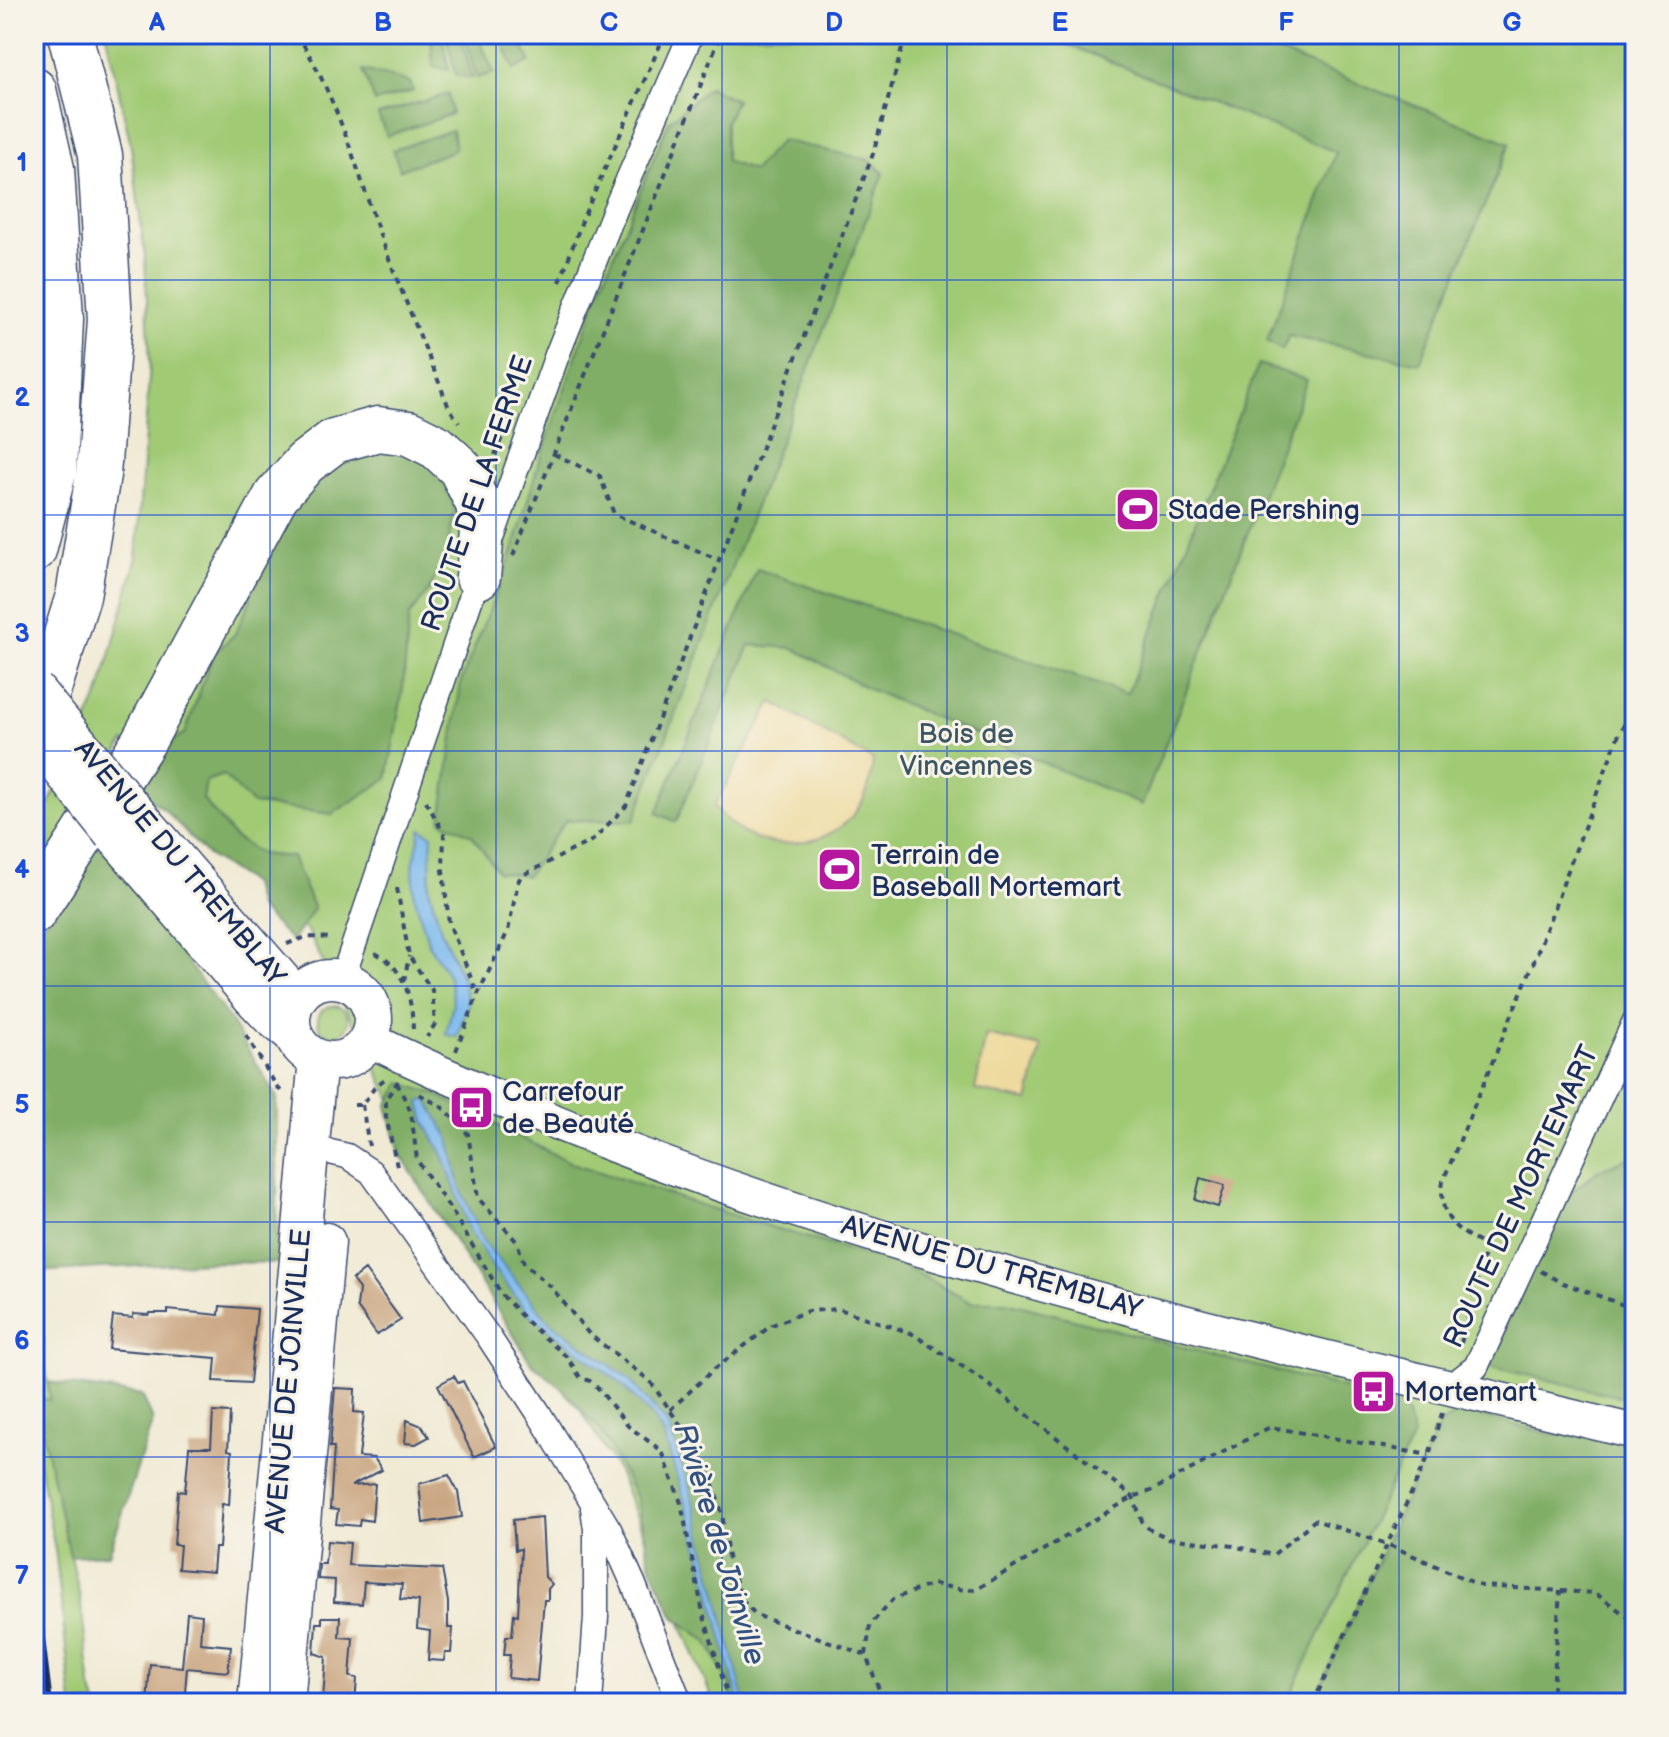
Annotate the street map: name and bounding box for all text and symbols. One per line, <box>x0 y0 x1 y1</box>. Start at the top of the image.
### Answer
text: A <box>148 8 165 39</box>
text: B <box>374 8 392 39</box>
text: C <box>600 8 618 39</box>
text: D <box>825 8 843 39</box>
text: E <box>1052 8 1069 39</box>
text: F <box>1278 8 1294 39</box>
text: G <box>1502 8 1522 39</box>
text: 1 <box>17 148 27 179</box>
street label: ROUTE DE LA FERME <box>415 351 540 636</box>
text: 2 <box>14 383 30 414</box>
sports icon: Stade Pershing <box>1113 485 1161 533</box>
place label: Stade Pershing <box>1168 494 1360 527</box>
text: 3 <box>14 619 30 650</box>
park label: Bois de Vincennes <box>899 718 1033 783</box>
street label: AVENUE DU TREMBLAY <box>67 733 293 993</box>
place label: Terrain de Baseball Mortemart <box>871 839 1121 904</box>
sports icon: Terrain de Baseball Mortemart <box>816 846 864 894</box>
text: 4 <box>14 855 30 886</box>
street label: ROUTE DE MORTEMART <box>1437 1040 1606 1353</box>
place label: Carrefour de Beauté <box>502 1076 634 1141</box>
bus stop icon: Carrefour de Beauté <box>447 1083 495 1131</box>
text: 5 <box>14 1090 30 1121</box>
street label: AVENUE DU TREMBLAY <box>838 1209 1146 1326</box>
street label: AVENUE DE JOINVILLE <box>259 1228 318 1535</box>
text: 6 <box>14 1326 30 1357</box>
bus stop icon: Mortemart <box>1349 1367 1397 1415</box>
place label: Mortemart <box>1404 1376 1537 1409</box>
water label: Rivière de Joinville <box>665 1419 773 1670</box>
text: 7 <box>15 1561 29 1592</box>

